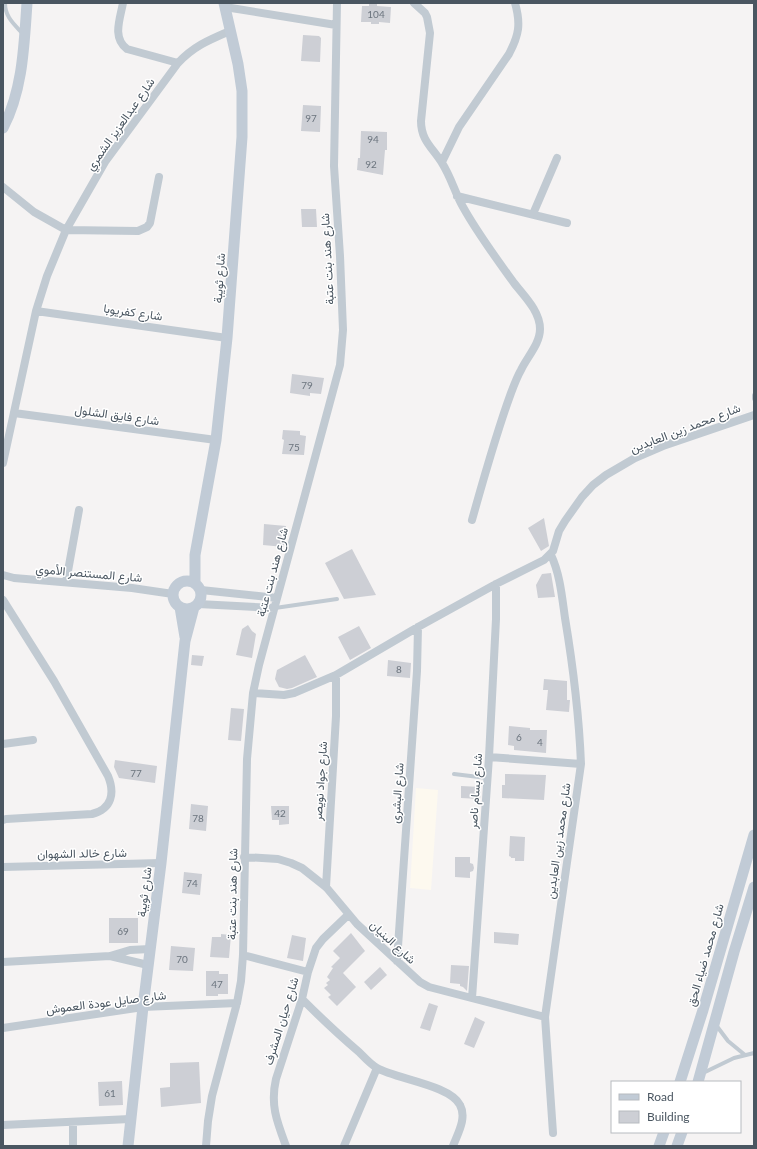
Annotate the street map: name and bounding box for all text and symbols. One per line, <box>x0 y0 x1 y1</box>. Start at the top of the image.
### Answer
house number: 104 <box>367 8 385 20</box>
street label: شارع عبدالعزيز الشمري <box>82 75 160 175</box>
house number: 97 <box>305 112 317 124</box>
house number: 94 <box>367 133 379 145</box>
house number: 92 <box>365 158 377 170</box>
street label: شارع هند بنت عتبة <box>317 213 339 305</box>
street label: شارع ثويبة <box>210 252 230 304</box>
street label: شارع كفريوبا <box>102 300 164 326</box>
house number: 79 <box>301 379 313 391</box>
street label: شارع محمد زين العابدين <box>628 400 743 458</box>
street label: شارع فايق الشلول <box>74 402 160 430</box>
house number: 75 <box>288 441 300 453</box>
street label: شارع هند بنت عتبة <box>253 526 293 619</box>
street label: شارع المستنصر الأموي <box>35 561 143 588</box>
house number: 8 <box>396 663 402 675</box>
house number: 6 <box>516 731 522 743</box>
house number: 4 <box>537 736 543 748</box>
street label: شارع جواد نويصر <box>310 741 332 822</box>
street label: شارع بسام ناصر <box>465 753 487 830</box>
street label: شارع البشرى <box>387 762 409 824</box>
house number: 77 <box>130 767 142 779</box>
street label: شارع محمد زين العابدين <box>542 782 576 900</box>
house number: 42 <box>274 807 286 819</box>
house number: 78 <box>192 812 204 824</box>
street label: شارع خالد الشهوان <box>37 845 127 863</box>
street label: شارع هند بنت عتبة <box>224 848 242 940</box>
street label: شارع ثويبة <box>133 866 156 918</box>
house number: 74 <box>186 877 198 889</box>
street label: شارع محمد ضياء الحق <box>683 902 729 1009</box>
street label: شارع البنيان <box>366 917 419 968</box>
house number: 69 <box>117 925 129 937</box>
house number: 70 <box>176 953 188 965</box>
street label: شارع حيان المشرف <box>260 975 303 1067</box>
house number: 47 <box>211 978 223 990</box>
street label: شارع صايل عودة العموش <box>45 987 167 1019</box>
legend <box>611 1081 741 1133</box>
house number: 61 <box>104 1087 116 1099</box>
text: Road <box>647 1089 674 1104</box>
text: Building <box>647 1109 690 1124</box>

